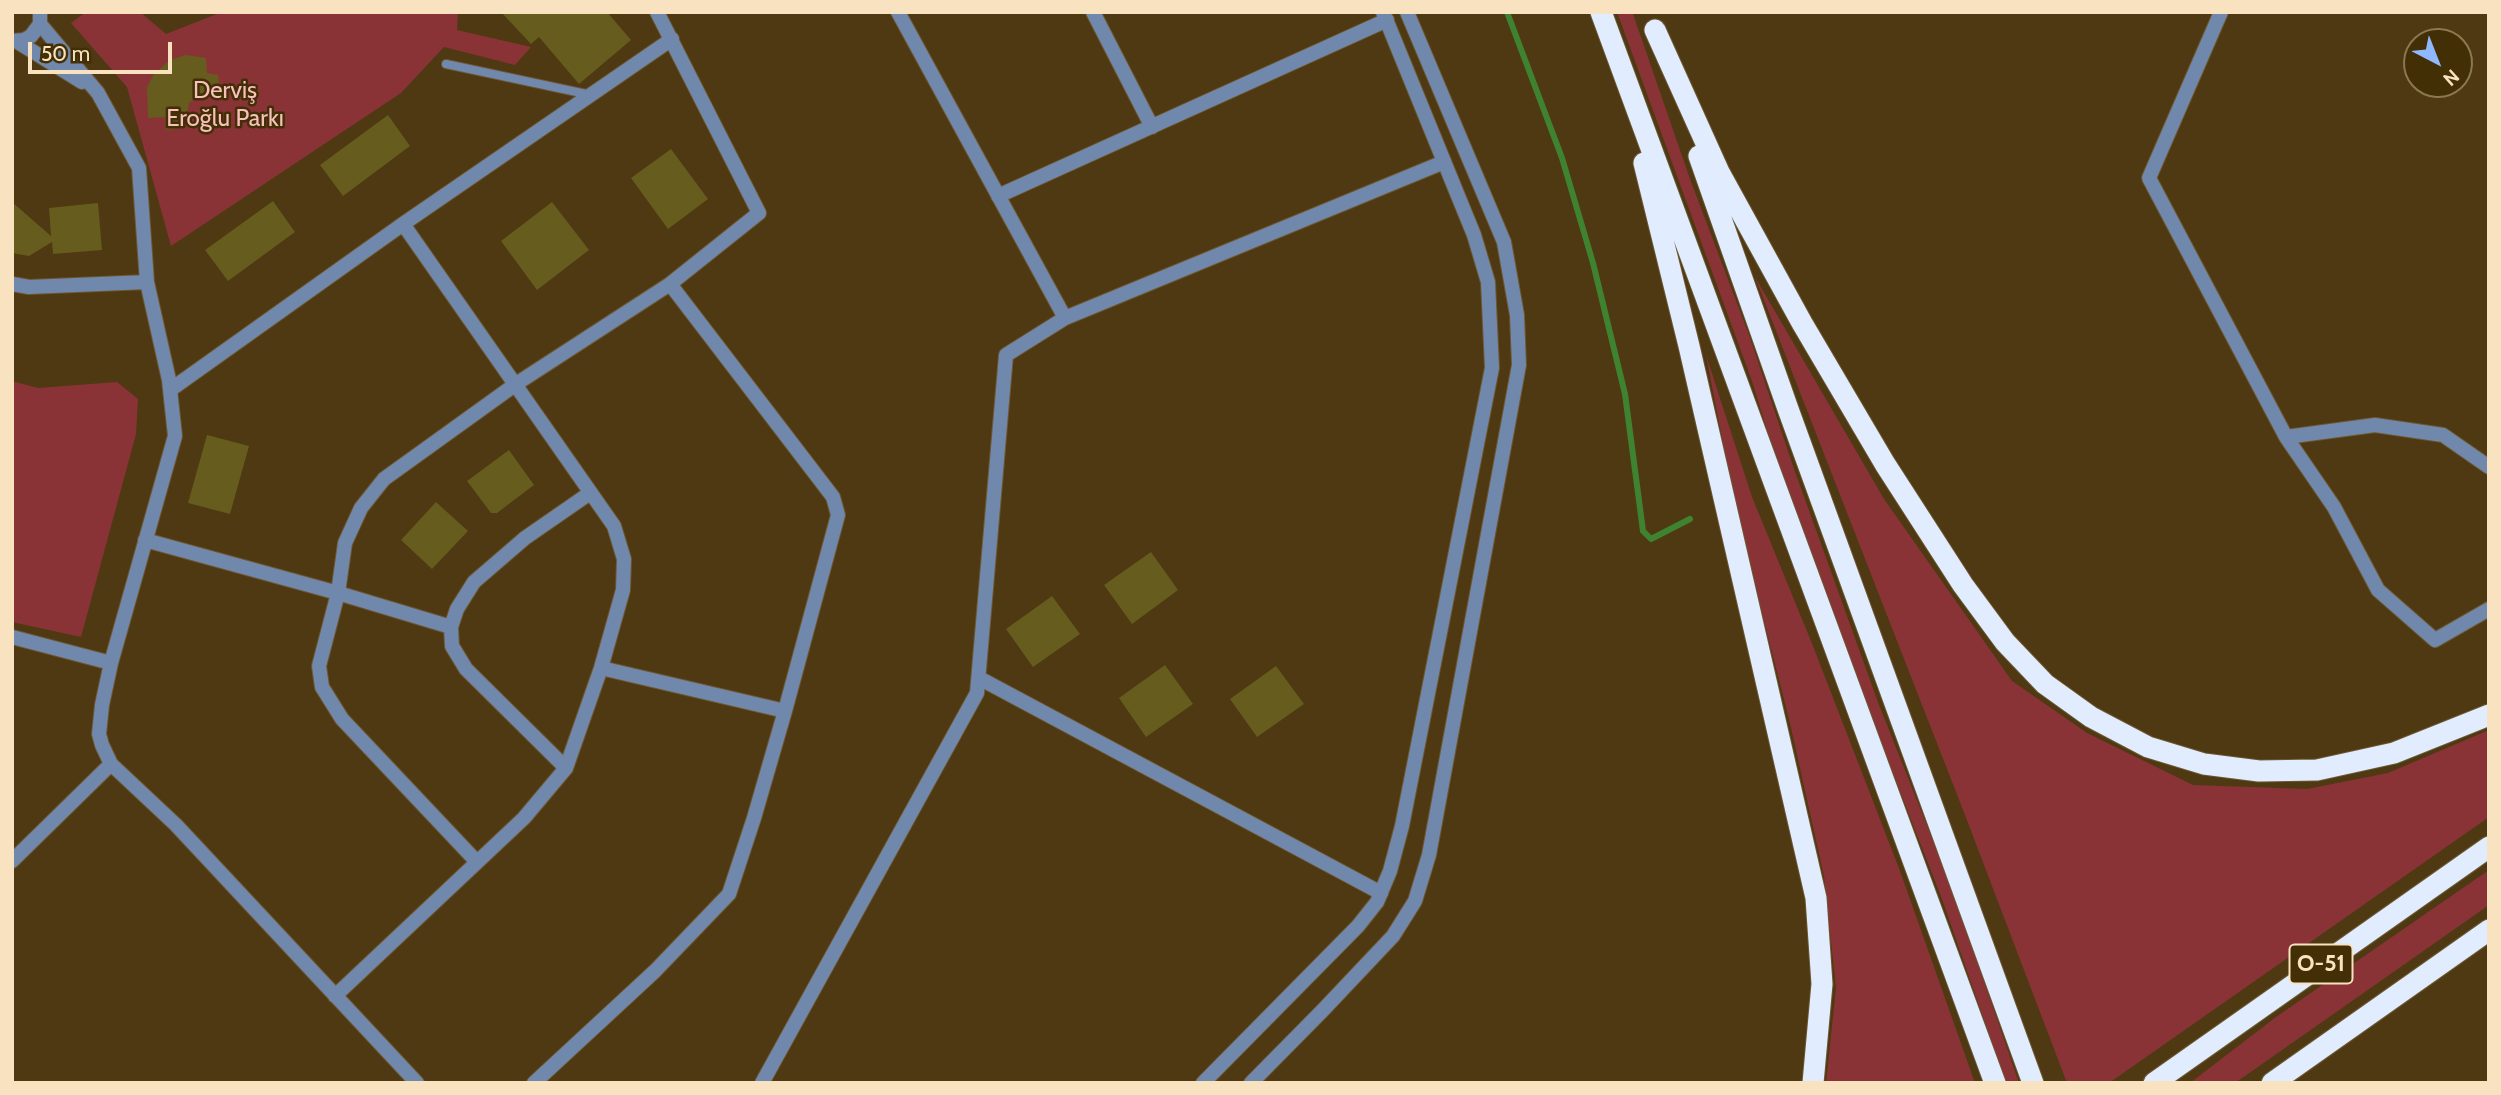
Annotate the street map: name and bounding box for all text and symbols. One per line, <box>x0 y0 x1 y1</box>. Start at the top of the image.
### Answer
scale bar <box>32 28 175 72</box>
north arrow <box>2403 28 2473 98</box>
text: 50 m <box>41 41 90 66</box>
text: N <box>2438 64 2464 91</box>
park label: Derviş Eroğlu Parkı <box>166 77 284 133</box>
road number: O-51 <box>2290 945 2352 984</box>

